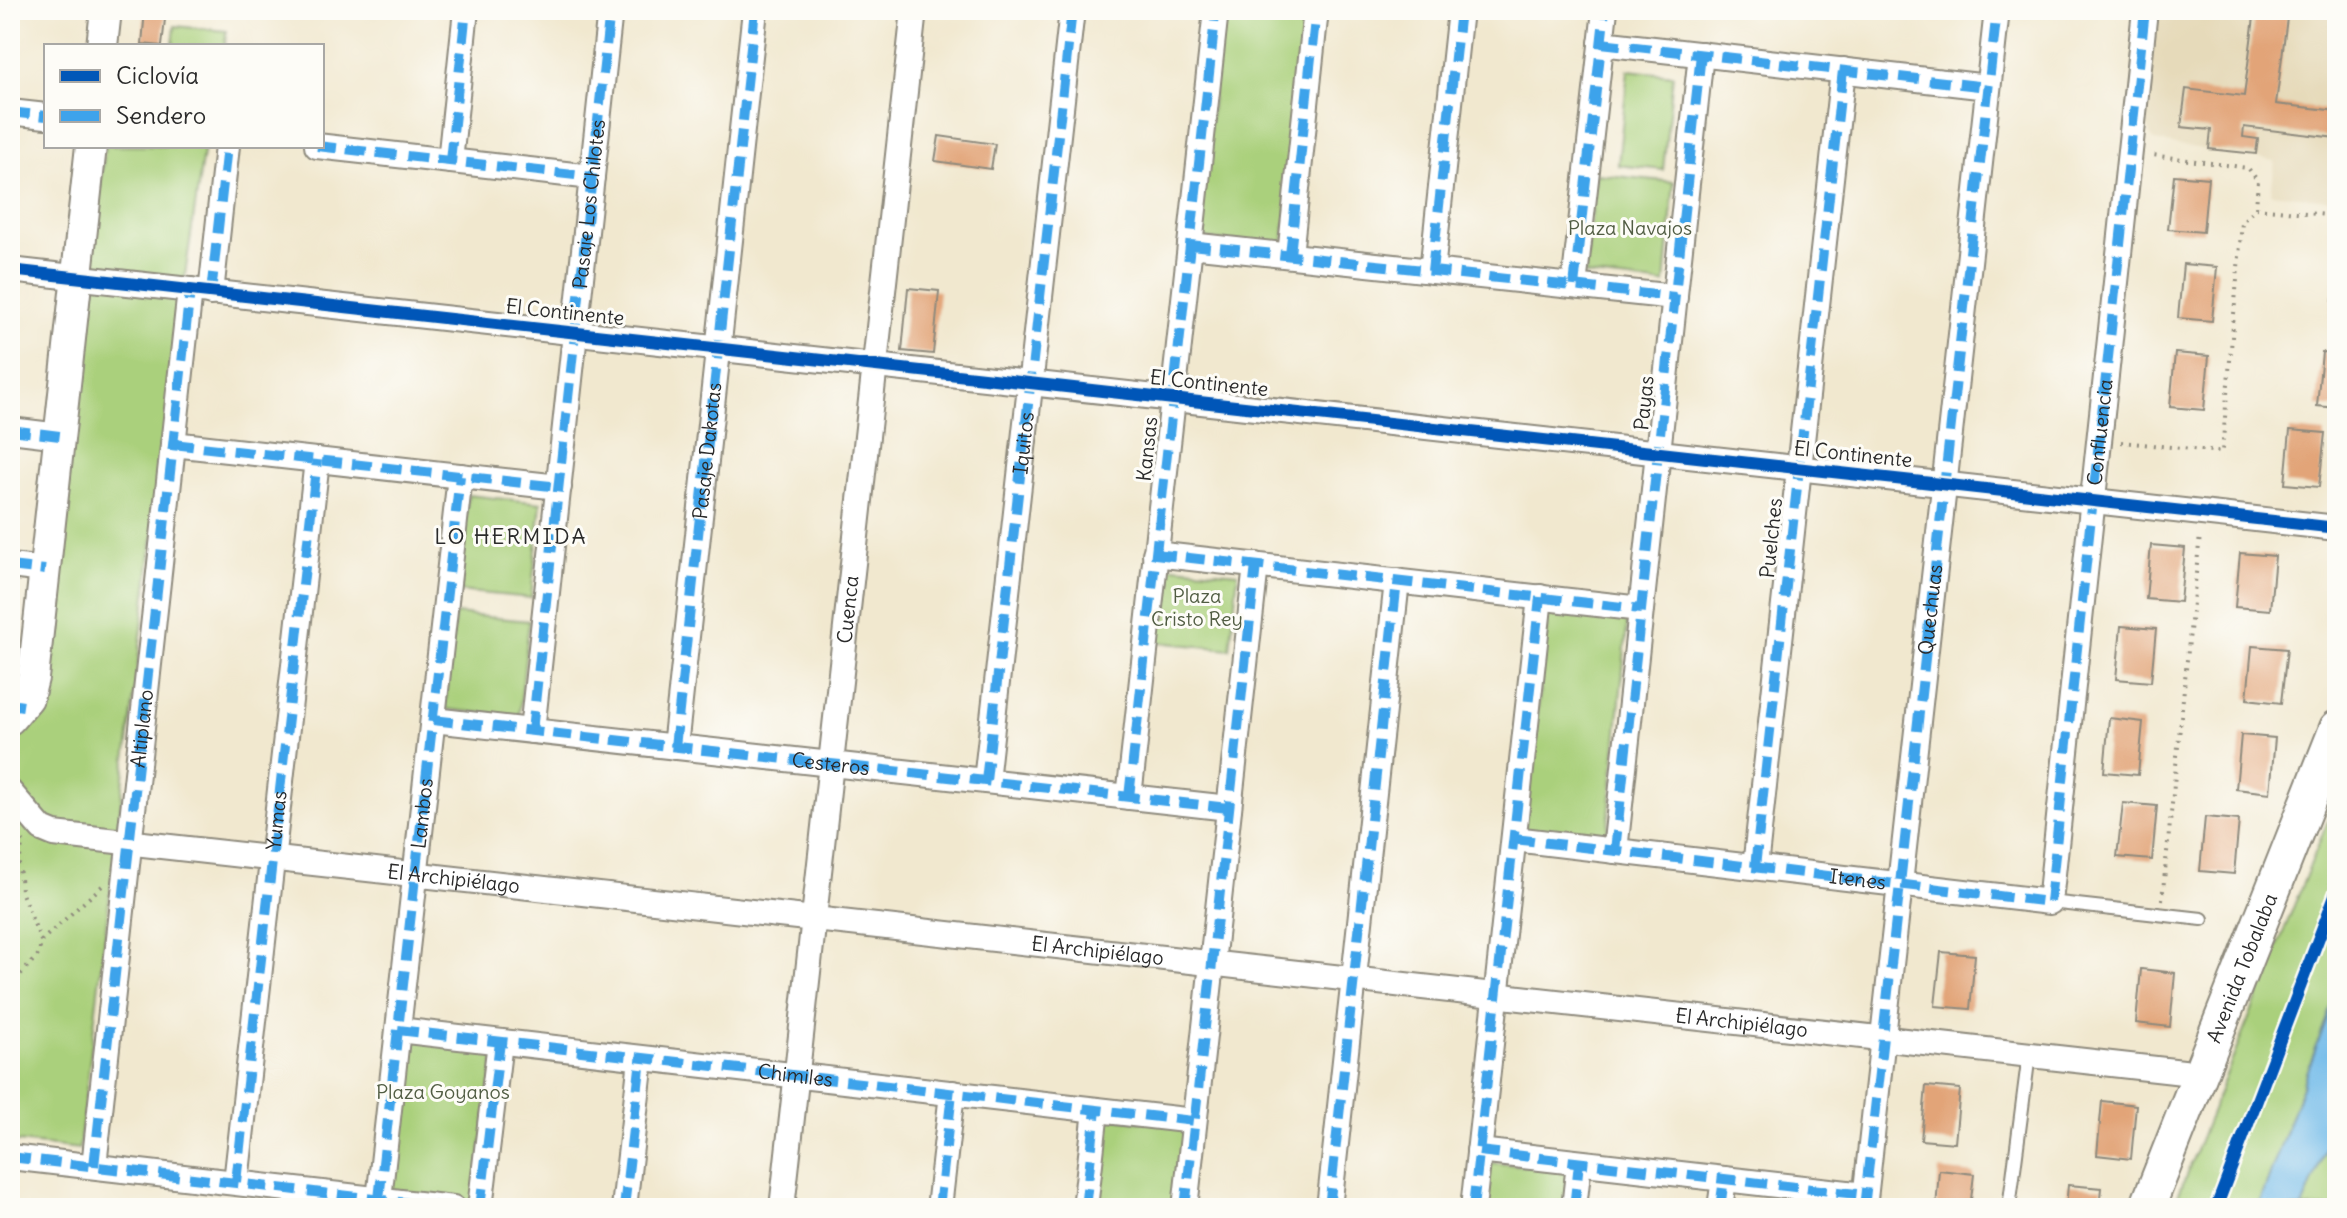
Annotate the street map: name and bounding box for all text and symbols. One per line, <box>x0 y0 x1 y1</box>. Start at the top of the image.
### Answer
legend <box>44 44 324 148</box>
text: Ciclovía <box>116 60 199 90</box>
text: Sendero <box>116 100 206 130</box>
street label: Pasaje Los Chilotes <box>567 118 610 290</box>
park label: Plaza Navajos <box>1568 215 1692 240</box>
street label: El Continente <box>505 293 625 330</box>
street label: El Continente <box>1149 364 1269 401</box>
street label: Payas <box>1628 374 1659 431</box>
street label: Confluencia <box>2081 378 2118 487</box>
street label: Pasaje Dakotas <box>687 381 727 520</box>
street label: Iquitos <box>1007 411 1039 476</box>
street label: Kansas <box>1131 415 1162 482</box>
street label: El Continente <box>1793 435 1913 472</box>
street label: Puelches <box>1754 497 1787 579</box>
district label: LO HERMIDA <box>434 522 588 550</box>
street label: Quechuas <box>1912 563 1947 656</box>
street label: Cuenca <box>831 574 864 645</box>
park label: Plaza Cristo Rey <box>1151 583 1243 631</box>
street label: Altiplano <box>125 688 158 769</box>
street label: Cesteros <box>790 747 871 780</box>
street label: Lambos <box>405 777 438 850</box>
street label: Yumas <box>260 789 292 851</box>
street label: El Archipiélago <box>386 858 521 898</box>
street label: Itenes <box>1828 863 1887 895</box>
street label: Avenida Tobalaba <box>2201 890 2282 1046</box>
street label: El Archipiélago <box>1030 930 1165 970</box>
street label: El Archipiélago <box>1674 1002 1809 1042</box>
street label: Chimiles <box>756 1058 834 1092</box>
park label: Plaza Goyanos <box>376 1079 510 1104</box>

